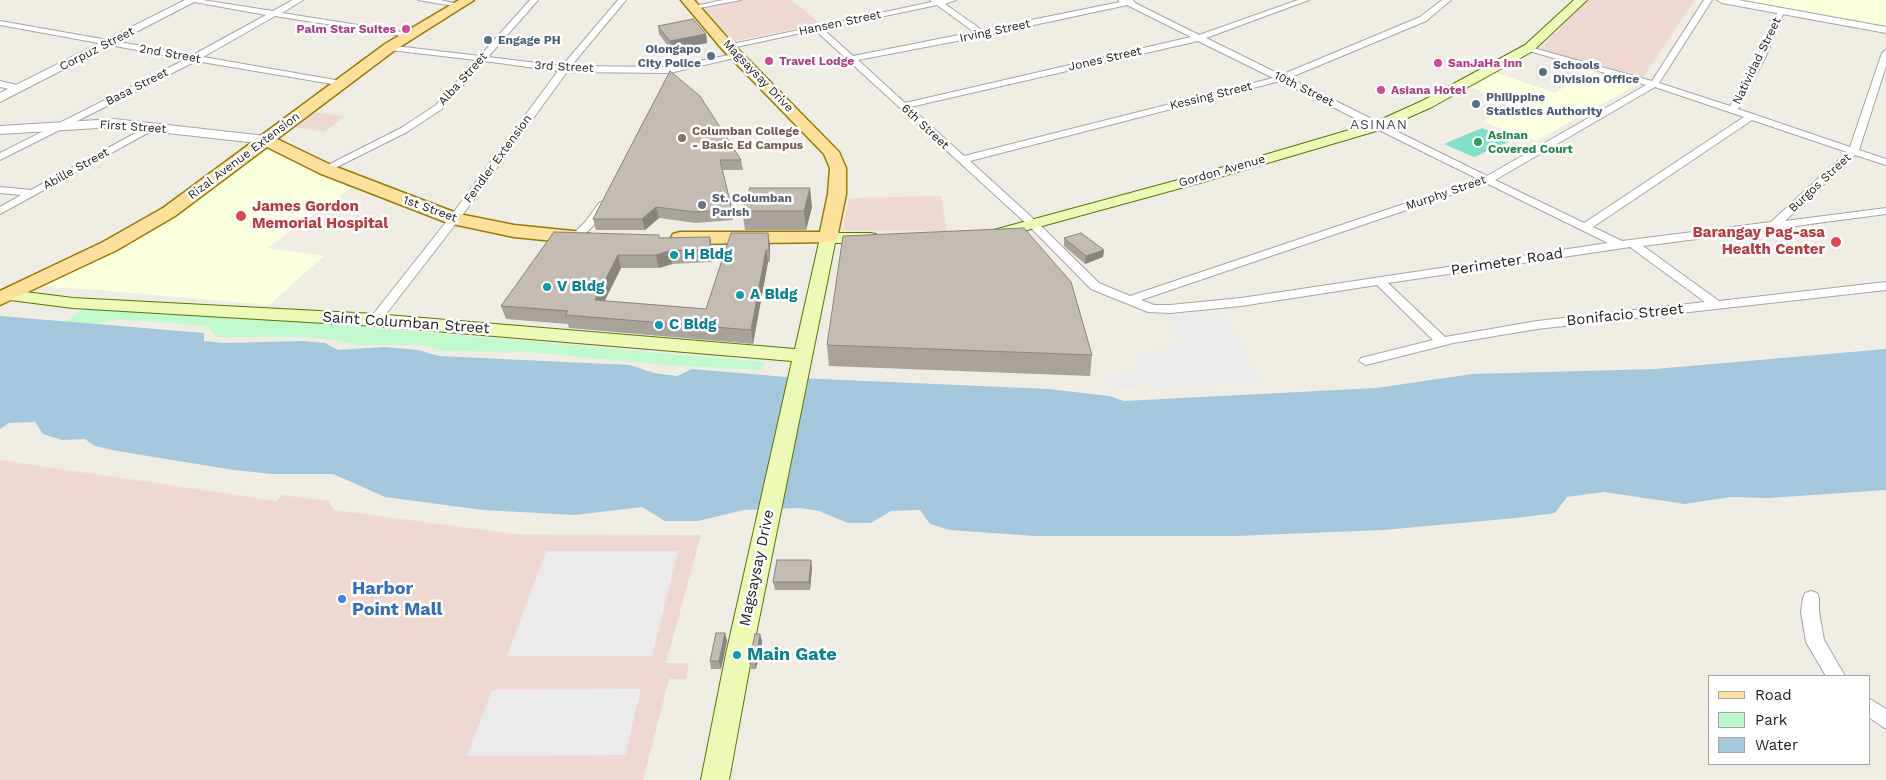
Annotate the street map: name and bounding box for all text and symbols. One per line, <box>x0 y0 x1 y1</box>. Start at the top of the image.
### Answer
street label: Hansen Street <box>797 7 883 39</box>
street label: Natividad Street <box>1730 15 1784 107</box>
street label: Irving Street <box>958 16 1032 46</box>
place label: Palm Star Suites <box>297 22 396 36</box>
marker: Palm Star Suites <box>400 23 412 35</box>
street label: Corpuz Street <box>57 24 137 74</box>
place label: Engage PH <box>498 33 561 47</box>
marker: Engage PH <box>482 34 494 46</box>
street label: Magsaysay Drive <box>720 37 796 115</box>
street label: 2nd Street <box>138 42 202 66</box>
place label: Olongapo City Police <box>638 42 701 70</box>
street label: Jones Street <box>1067 44 1143 74</box>
street label: Alba Street <box>436 50 490 108</box>
marker: Olongapo City Police <box>705 50 717 62</box>
place label: Travel Lodge <box>779 54 854 68</box>
marker: Travel Lodge <box>763 55 775 67</box>
place label: SanJaHa Inn <box>1448 56 1522 70</box>
marker: SanJaHa Inn <box>1432 57 1444 69</box>
street label: 3rd Street <box>534 58 594 76</box>
place label: Schools Division Office <box>1553 58 1639 86</box>
street label: Basa Street <box>103 65 171 109</box>
marker: Schools Division Office <box>1537 66 1549 78</box>
street label: 10th Street <box>1272 68 1336 110</box>
street label: Kessing Street <box>1168 79 1254 113</box>
place label: Asiana Hotel <box>1391 83 1466 97</box>
marker: Asiana Hotel <box>1375 84 1387 96</box>
place label: Philippine Statistics Authority <box>1486 90 1602 118</box>
marker: Philippine Statistics Authority <box>1470 98 1482 110</box>
street label: 6th Street <box>898 101 952 153</box>
street label: Rizal Avenue Extension <box>185 109 303 203</box>
street label: Fendler Extension <box>461 112 535 206</box>
street label: First Street <box>99 117 167 137</box>
district label: ASINAN <box>1349 117 1409 133</box>
place label: Columban College - Basic Ed Campus <box>692 124 803 152</box>
place label: Asinan Covered Court <box>1488 128 1573 156</box>
marker: Columban College - Basic Ed Campus <box>676 132 688 144</box>
marker: Asinan Covered Court <box>1472 136 1484 148</box>
street label: Abille Street <box>41 145 111 193</box>
street label: Burgos Street <box>1786 150 1854 216</box>
street label: Gordon Avenue <box>1177 152 1267 190</box>
street label: Murphy Street <box>1404 173 1488 213</box>
place label: St. Columban Parish <box>712 191 792 219</box>
street label: 1st Street <box>401 193 459 225</box>
place label: James Gordon Memorial Hospital <box>252 198 388 233</box>
marker: St. Columban Parish <box>696 199 708 211</box>
marker: James Gordon Memorial Hospital <box>234 209 248 223</box>
place label: Barangay Pag-asa Health Center <box>1692 224 1825 259</box>
marker: Barangay Pag-asa Health Center <box>1829 235 1843 249</box>
street label: Perimeter Road <box>1450 244 1564 280</box>
place label: H Bldg <box>684 246 732 264</box>
marker: H Bldg <box>668 249 680 261</box>
place label: V Bldg <box>557 278 605 296</box>
marker: V Bldg <box>541 281 553 293</box>
place label: A Bldg <box>750 286 797 304</box>
marker: A Bldg <box>734 289 746 301</box>
street label: Bonifacio Street <box>1566 300 1684 330</box>
street label: Saint Columban Street <box>322 308 490 338</box>
place label: C Bldg <box>669 316 716 334</box>
marker: C Bldg <box>653 319 665 331</box>
street label: Magsaysay Drive <box>736 508 778 628</box>
place label: Harbor Point Mall <box>352 578 442 620</box>
marker: Harbor Point Mall <box>336 593 348 605</box>
place label: Main Gate <box>747 644 837 666</box>
marker: Main Gate <box>731 649 743 661</box>
legend <box>1708 675 1871 765</box>
text: Road <box>1755 686 1792 704</box>
text: Park <box>1755 711 1787 729</box>
text: Water <box>1755 736 1798 754</box>

